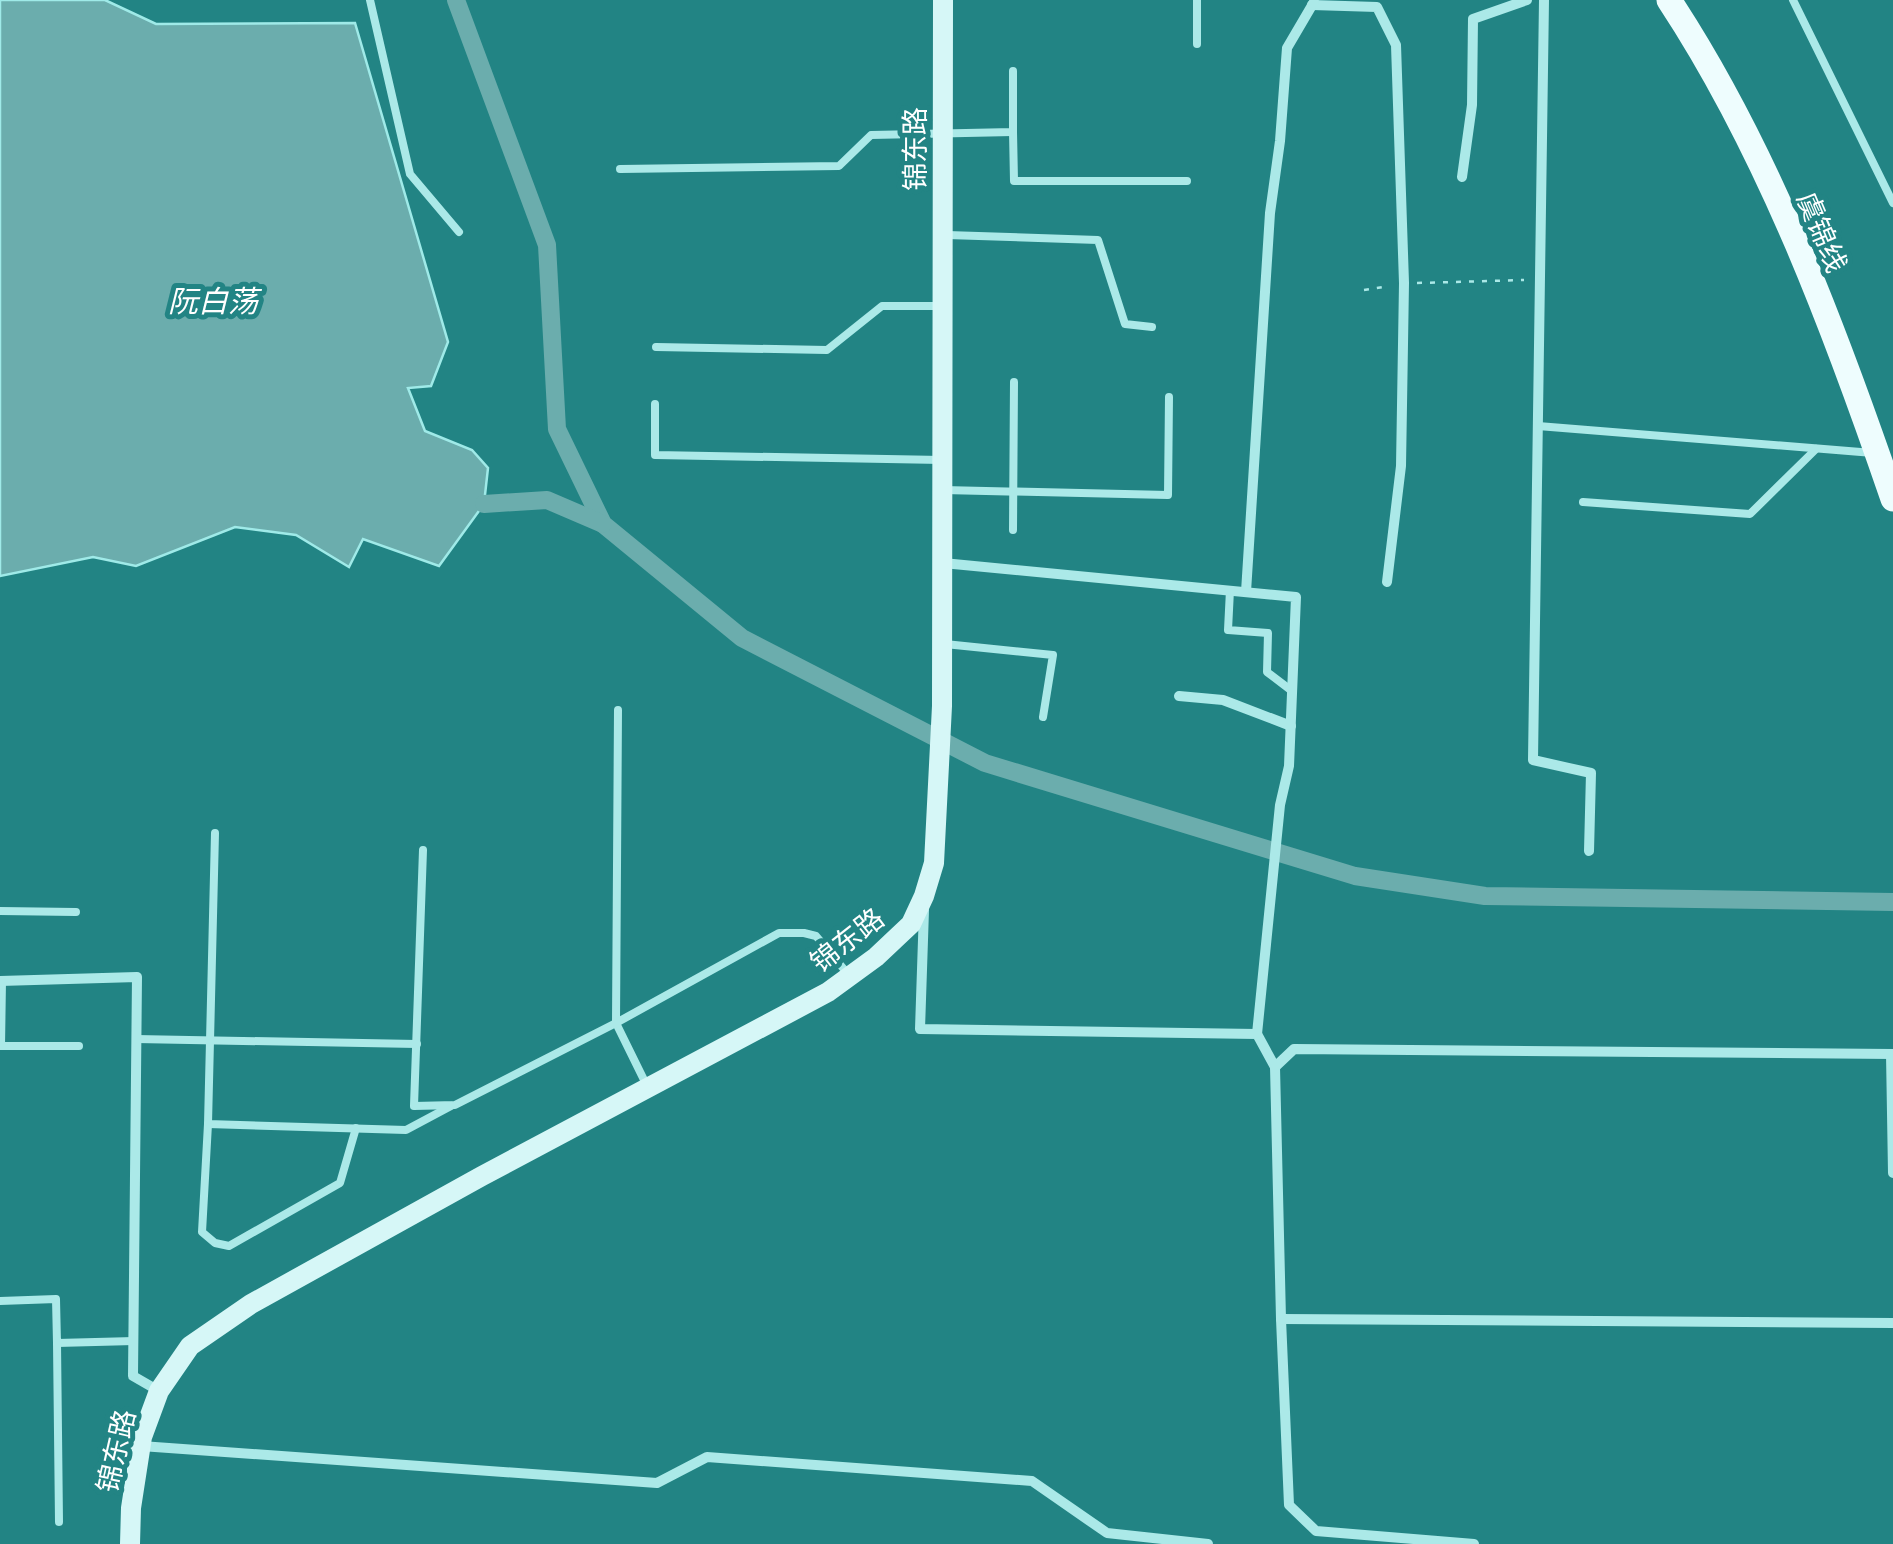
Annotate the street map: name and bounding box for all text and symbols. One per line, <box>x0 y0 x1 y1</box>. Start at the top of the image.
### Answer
street label: 锦东路 <box>898 107 932 191</box>
street label: 虞锦线 <box>1790 187 1854 277</box>
water label: 阮白荡 <box>168 283 263 320</box>
street label: 锦东路 <box>803 901 891 979</box>
street label: 锦东路 <box>90 1406 142 1496</box>

